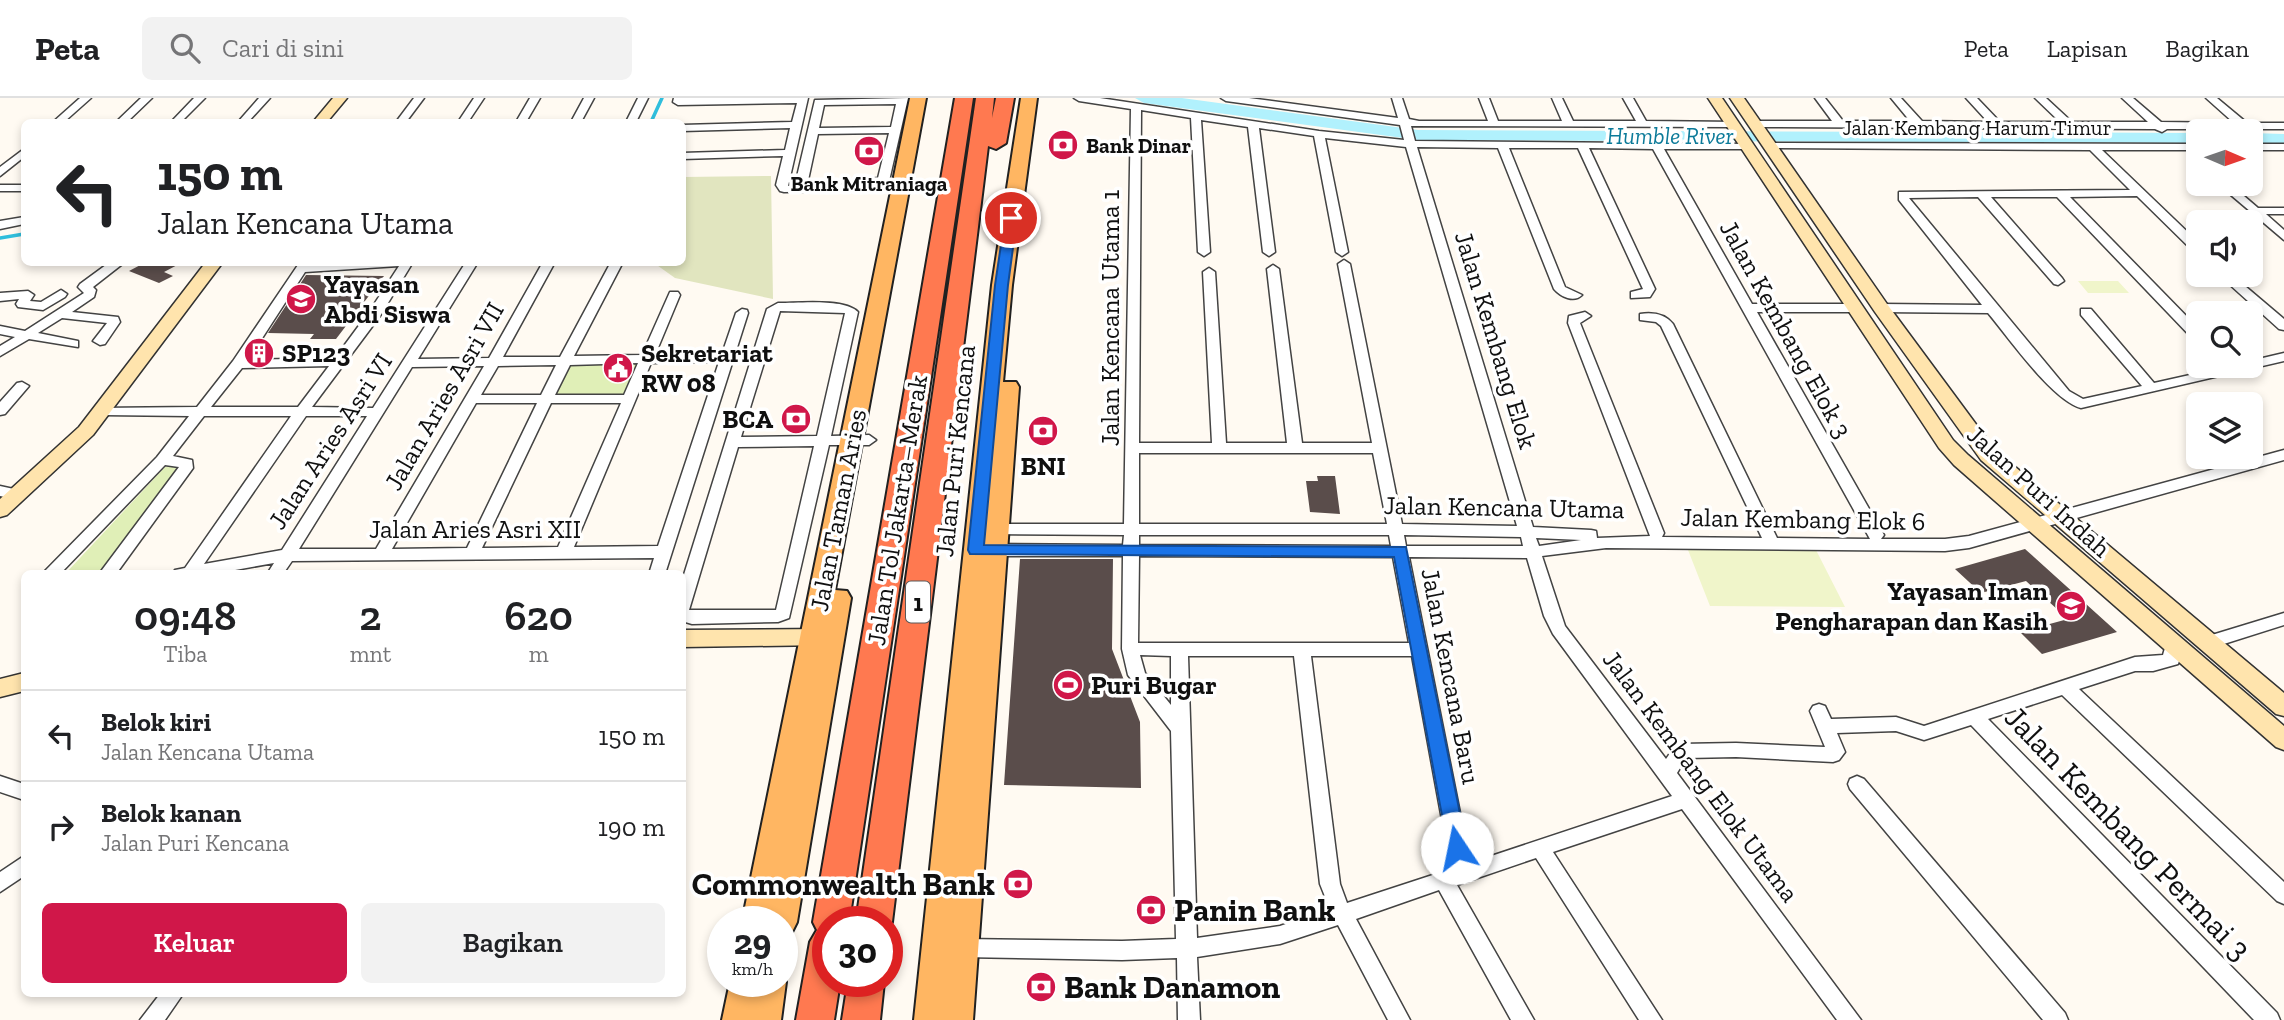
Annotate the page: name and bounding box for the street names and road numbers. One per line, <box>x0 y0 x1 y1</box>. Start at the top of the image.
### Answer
street label: Jalan Kembang Harum Timur <box>1843 115 2111 140</box>
street label: Jalan Kencana Utama 1 <box>1094 190 1126 446</box>
street label: Jalan Kembang Elok 3 <box>1713 215 1859 443</box>
street label: Jalan Kembang Elok <box>1448 228 1544 453</box>
street label: Jalan Aries Asri VII <box>377 296 511 496</box>
street label: Jalan Puri Kencana <box>928 343 982 559</box>
street label: Jalan Aries Asri VI <box>261 347 399 535</box>
street label: Jalan Tol Jakarta–Merak <box>860 372 934 647</box>
street label: Jalan Taman Aries <box>803 406 873 614</box>
street label: Jalan Puri Indah <box>1961 418 2118 564</box>
street label: Jalan Kencana Utama <box>1383 489 1625 525</box>
street label: Jalan Kembang Elok 6 <box>1680 501 1926 537</box>
street label: Jalan Aries Asri XII <box>369 513 581 545</box>
street label: Jalan Kencana Baru <box>1414 565 1488 787</box>
road number: 1 <box>906 582 930 622</box>
street label: Jalan Kembang Elok Utama <box>1596 644 1806 909</box>
street label: Jalan Kembang Permai 3 <box>1997 698 2259 968</box>

